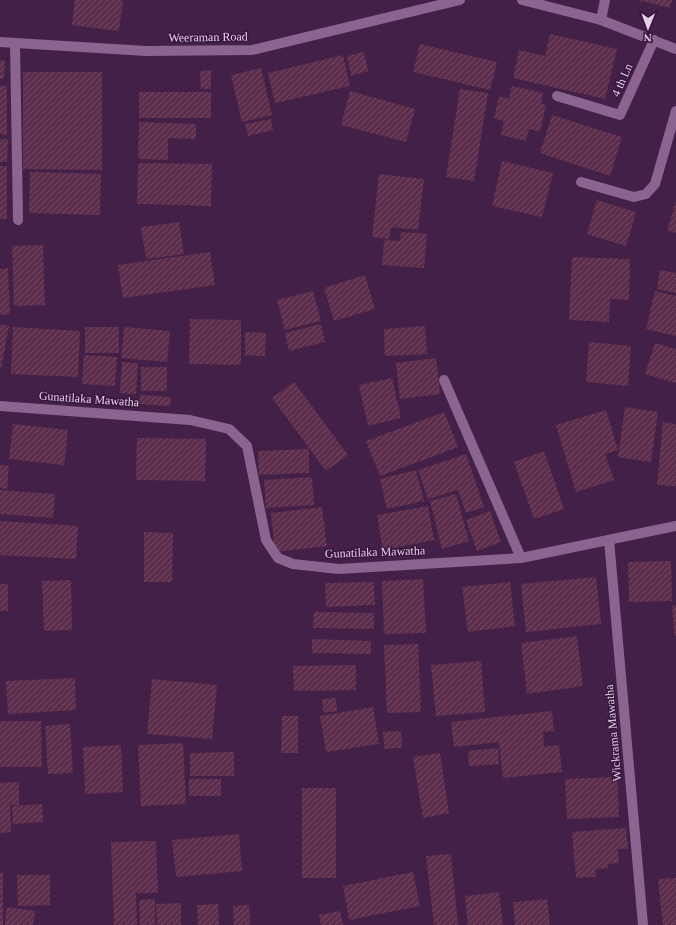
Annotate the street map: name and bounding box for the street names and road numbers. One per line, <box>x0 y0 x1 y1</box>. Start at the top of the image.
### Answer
street label: Weeraman Road <box>168 29 248 45</box>
street label: 4 th Ln <box>609 61 635 99</box>
street label: Gunatilaka Mawatha <box>38 389 140 410</box>
street label: Gunatilaka Mawatha <box>325 543 426 561</box>
street label: Wickrama Mawatha <box>602 683 624 782</box>

